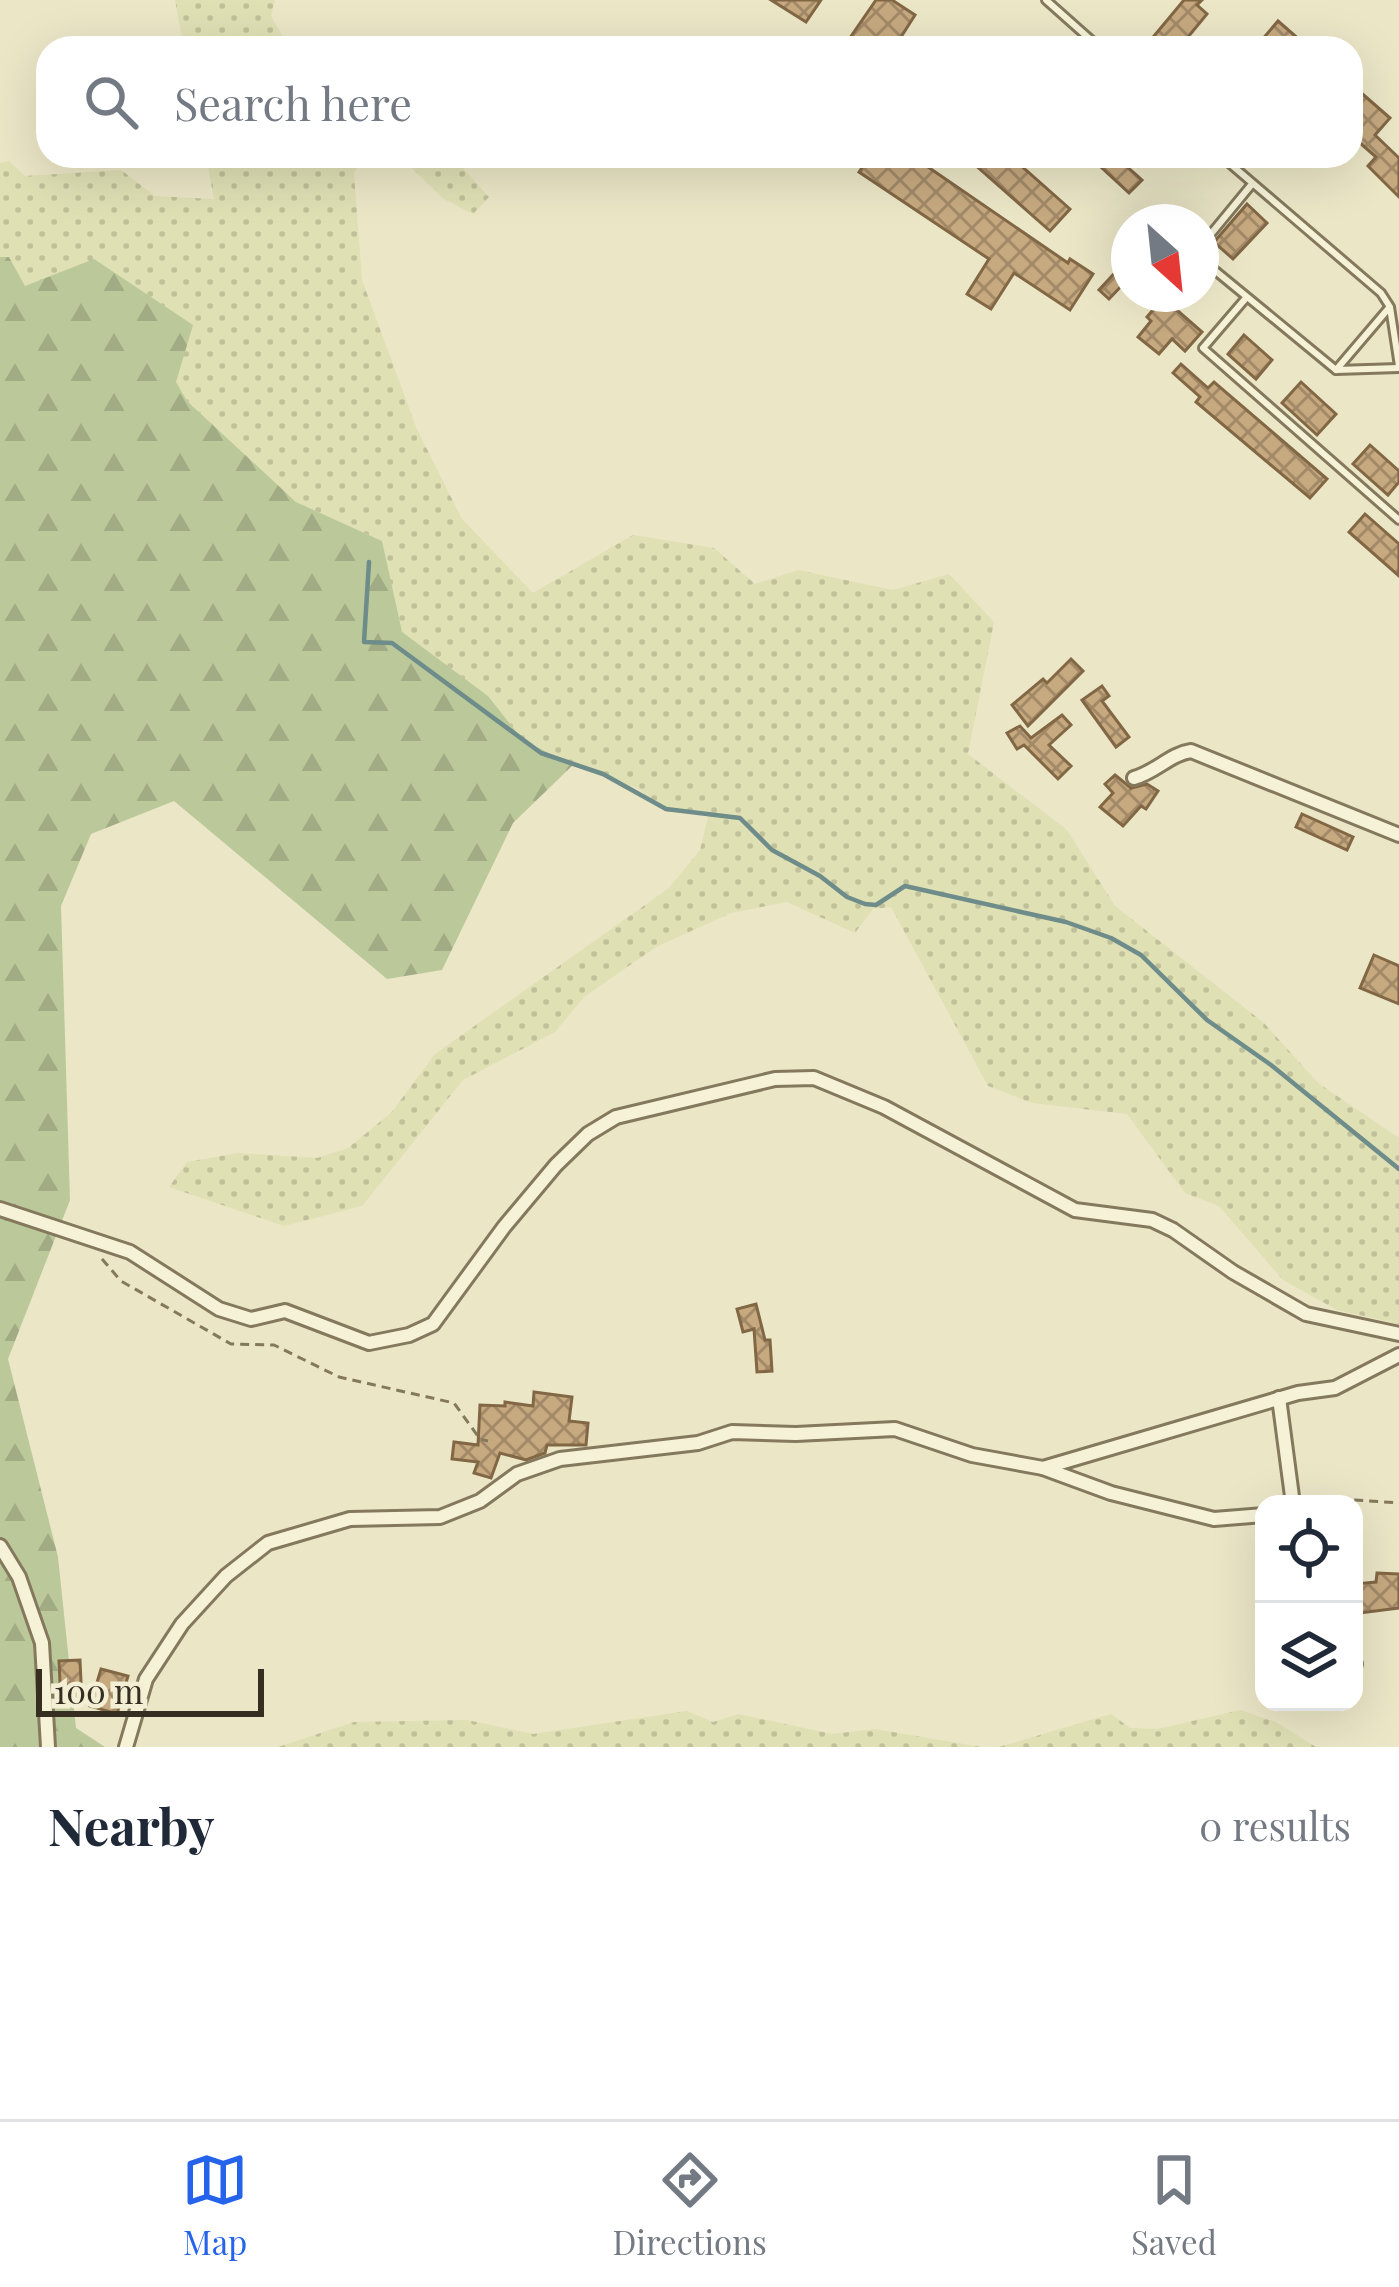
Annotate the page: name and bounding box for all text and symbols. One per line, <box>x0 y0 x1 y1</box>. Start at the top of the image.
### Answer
search box <box>36 36 1363 168</box>
icon: search <box>78 69 144 135</box>
text: Search here <box>174 72 412 132</box>
north arrow <box>1111 204 1219 312</box>
map controls <box>1255 1495 1363 1711</box>
button: locate <box>1255 1495 1363 1603</box>
button: layers <box>1255 1603 1363 1711</box>
scale bar <box>36 1663 264 1716</box>
text: 100 m <box>54 1668 143 1712</box>
text: Nearby <box>48 1791 214 1859</box>
text: 0 results <box>1199 1799 1351 1851</box>
tab: Map <box>182 2147 248 2263</box>
tab: Directions <box>612 2147 767 2263</box>
tab: Saved <box>1131 2147 1217 2263</box>

